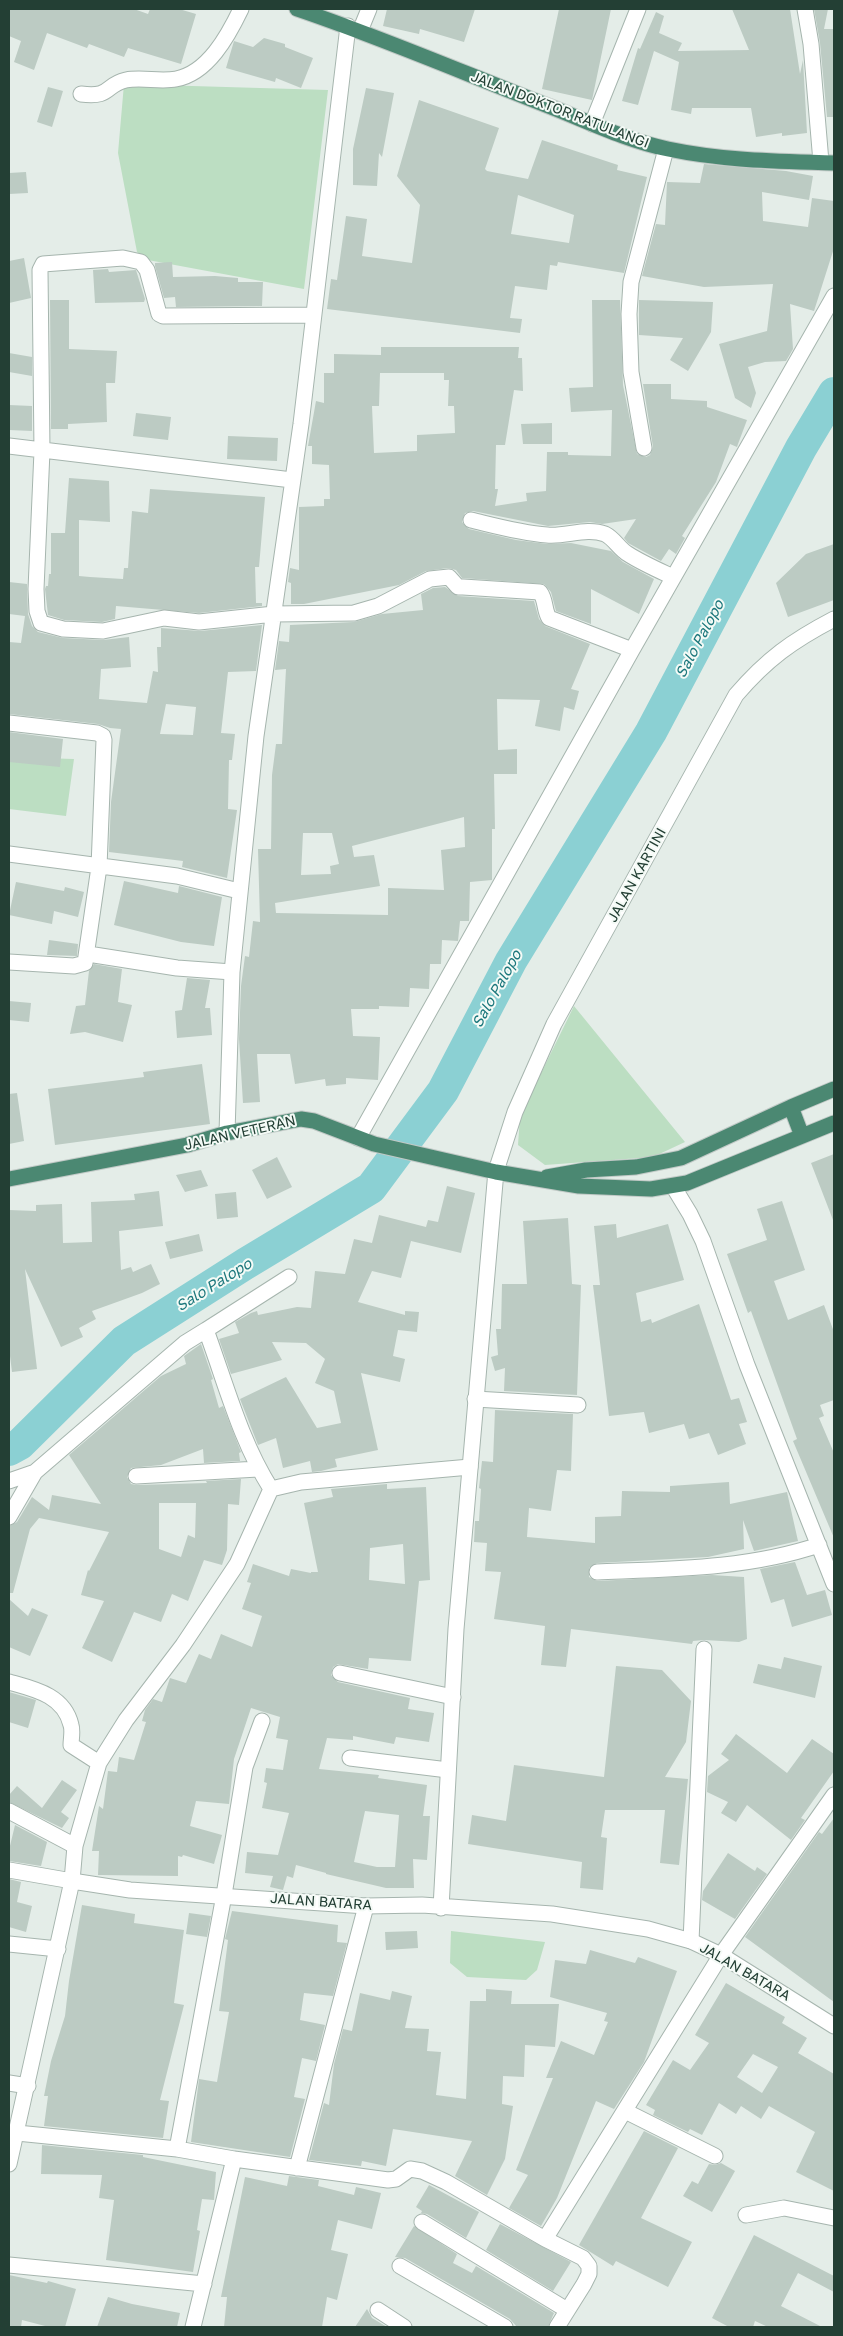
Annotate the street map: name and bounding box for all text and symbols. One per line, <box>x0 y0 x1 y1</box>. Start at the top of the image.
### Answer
street label: JALAN DOKTOR RATULANGI <box>468 68 652 152</box>
water label: Salo Palopo <box>672 597 728 681</box>
street label: JALAN KARTINI <box>604 825 670 925</box>
water label: Salo Palopo <box>468 947 526 1031</box>
street label: JALAN VETERAN <box>183 1112 297 1154</box>
water label: Salo Palopo <box>173 1255 255 1315</box>
street label: JALAN BATARA <box>270 1890 372 1914</box>
street label: JALAN BATARA <box>697 1939 793 2005</box>

